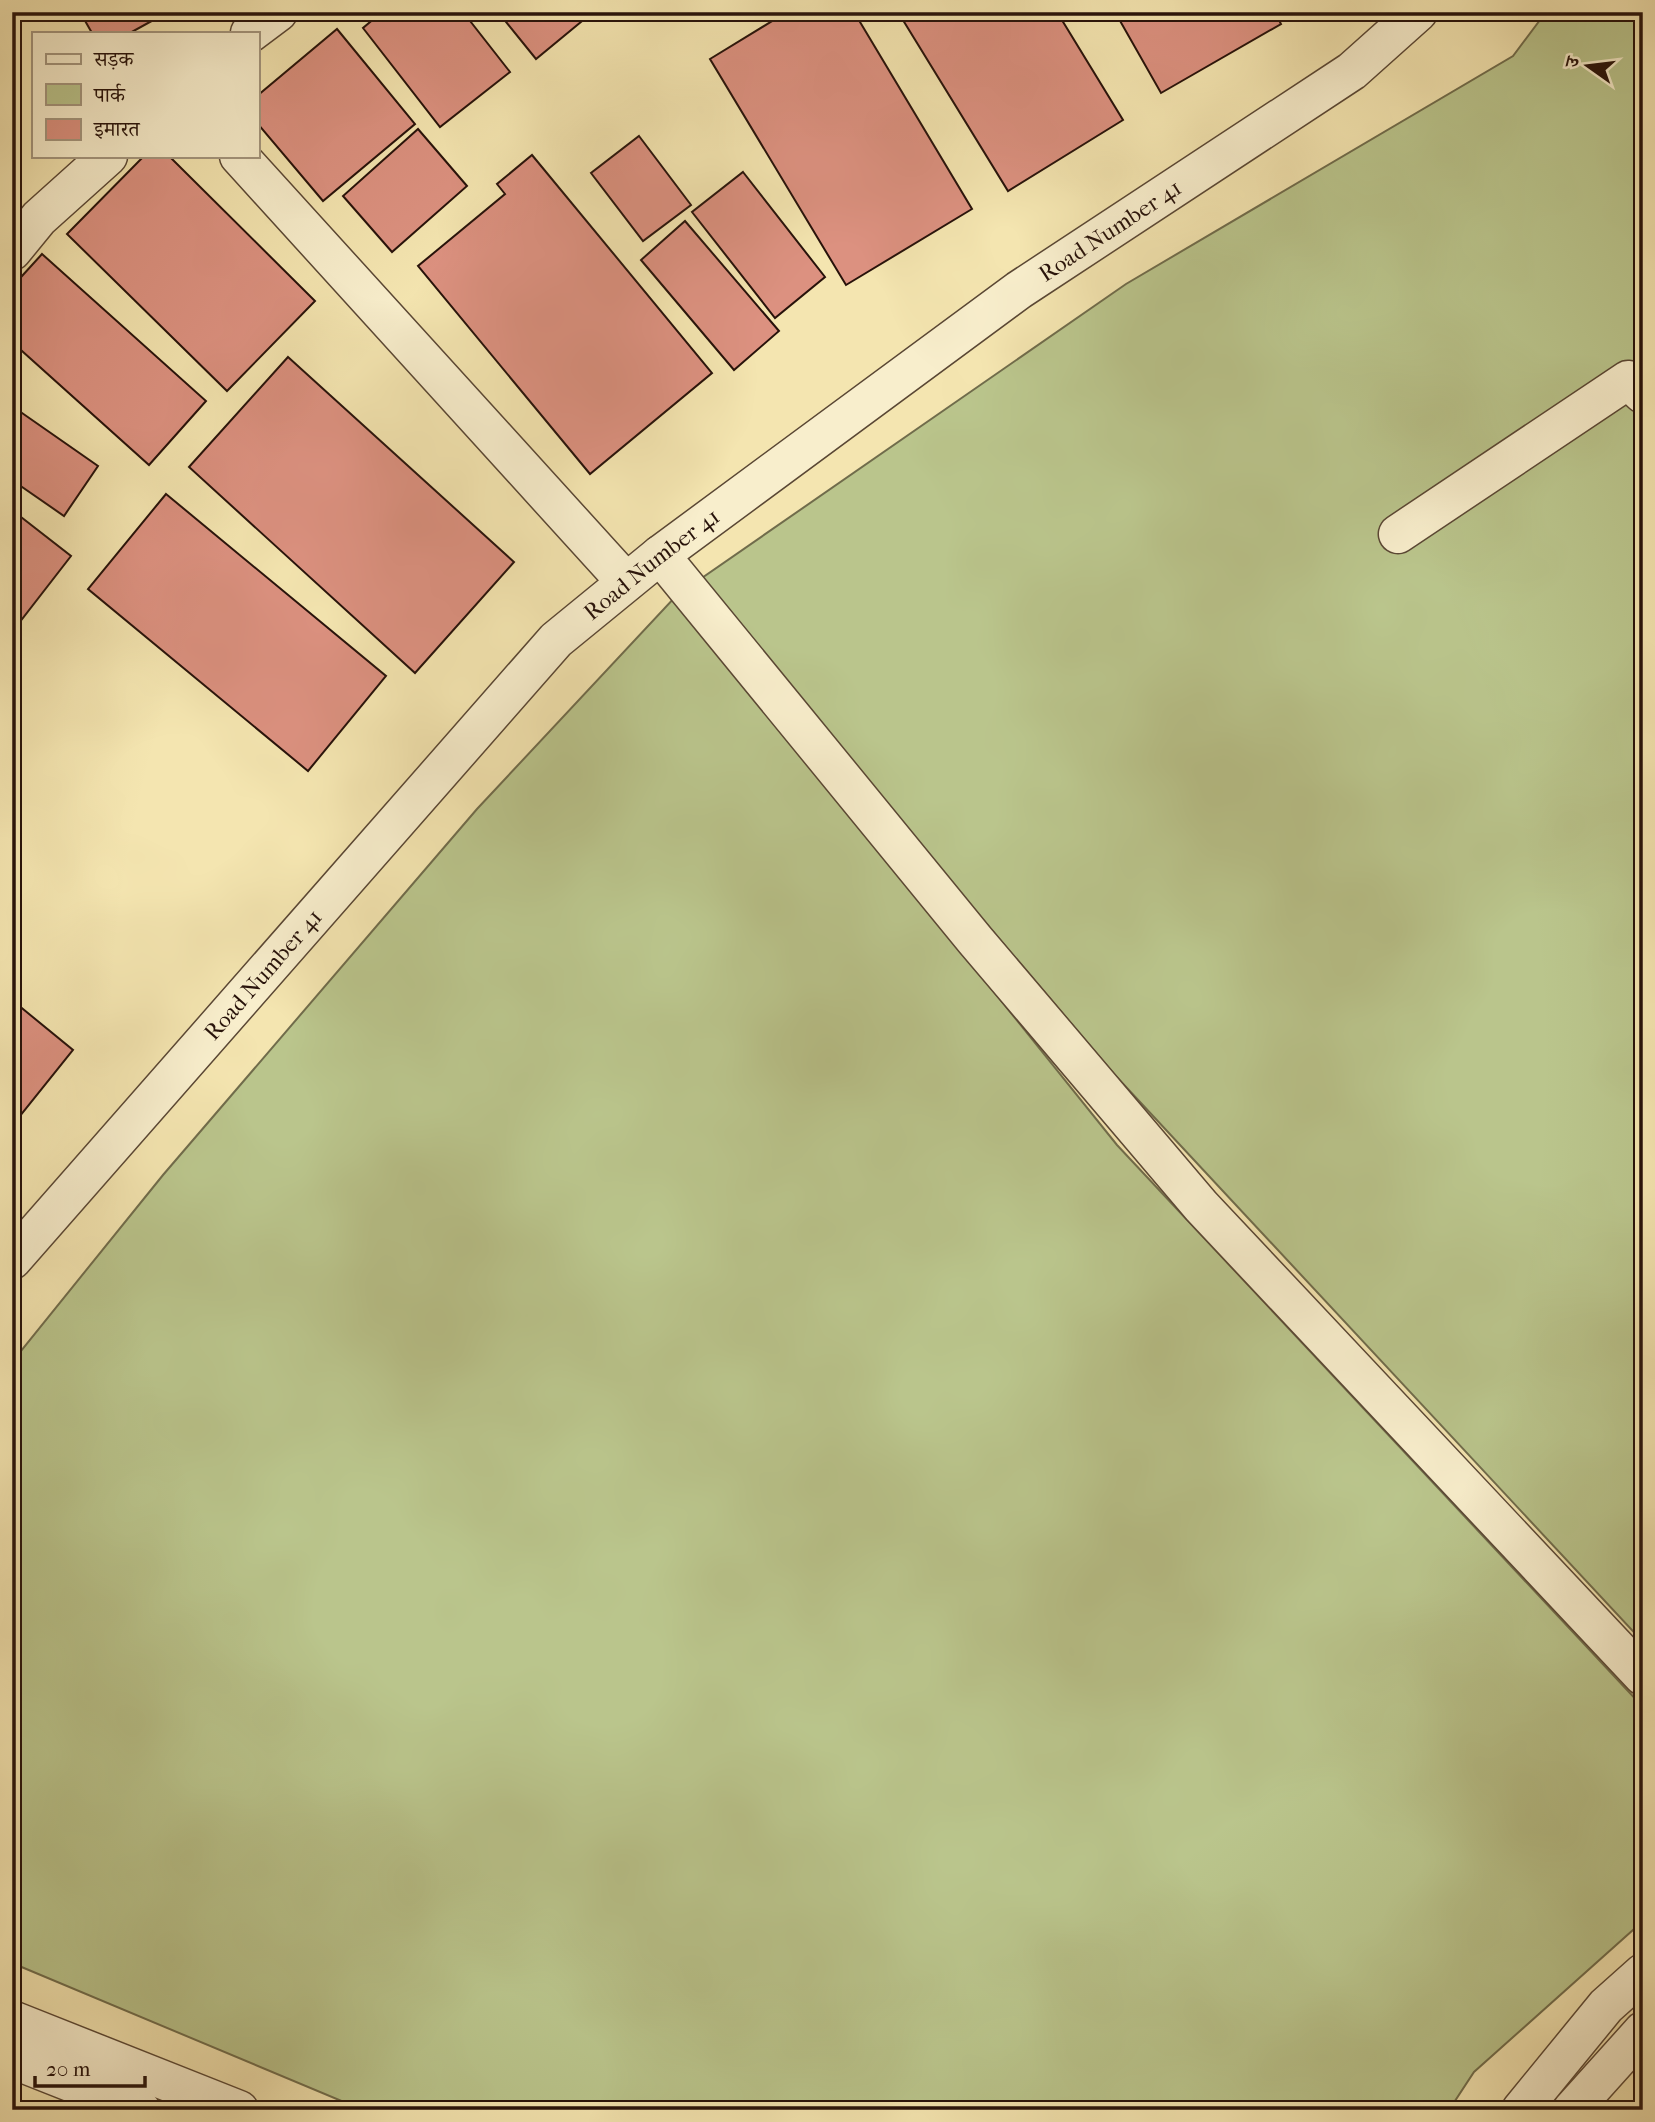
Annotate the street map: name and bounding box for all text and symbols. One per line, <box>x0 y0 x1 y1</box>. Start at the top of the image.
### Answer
legend <box>32 32 259 158</box>
north arrow <box>1554 32 1624 102</box>
text: सड़क <box>93 47 134 71</box>
text: उ <box>1560 53 1585 71</box>
text: पार्क <box>93 83 126 107</box>
text: इमारत <box>93 117 141 141</box>
street label: Road Number 41 <box>1034 174 1187 287</box>
street label: Road Number 41 <box>578 503 725 626</box>
street label: Road Number 41 <box>198 904 328 1046</box>
scale bar <box>35 2045 145 2089</box>
text: 20 m <box>46 2057 91 2081</box>

